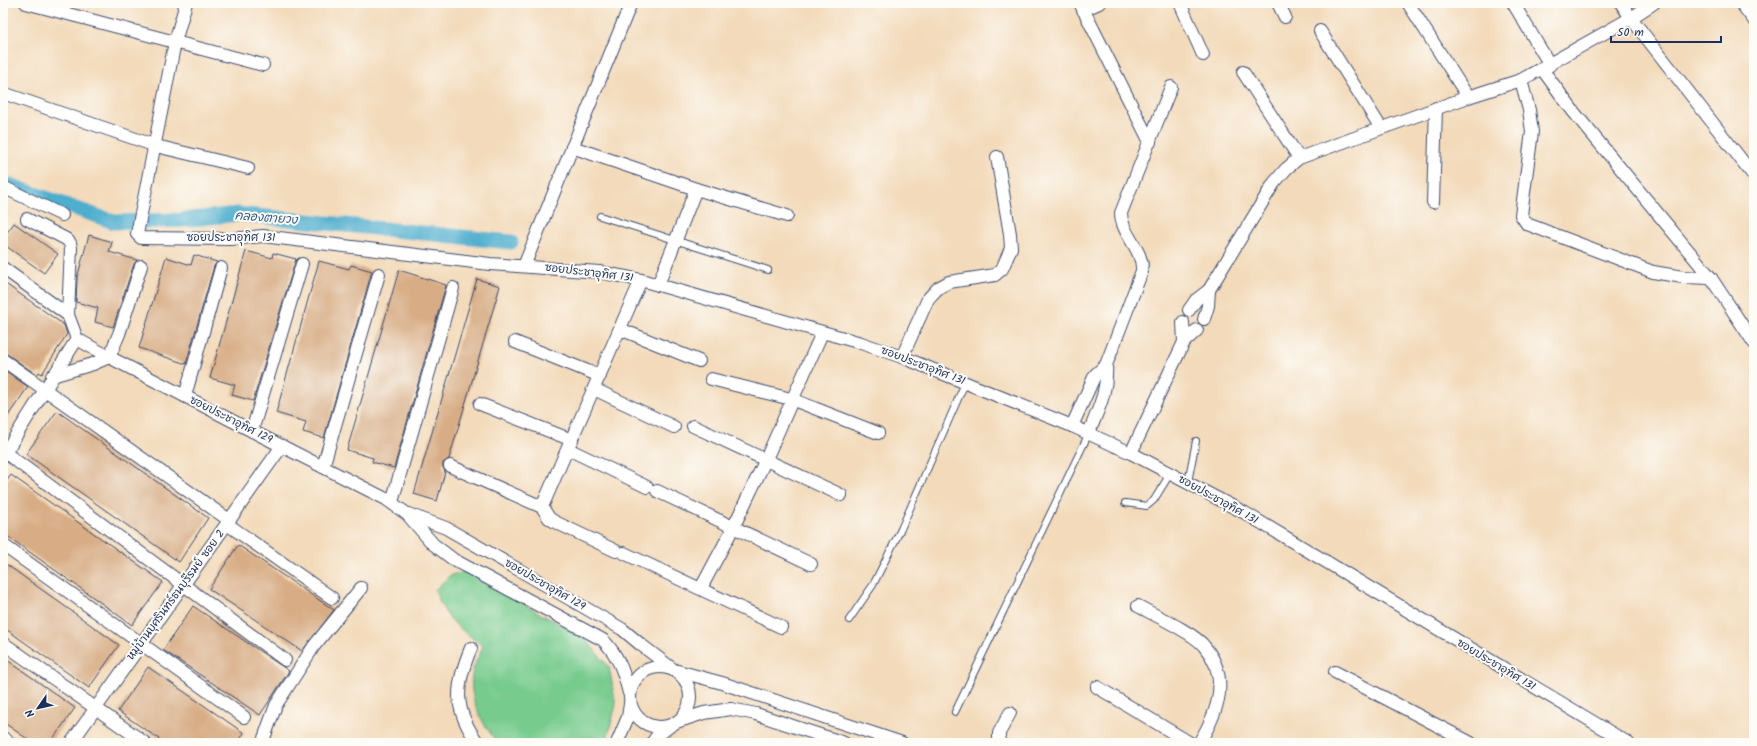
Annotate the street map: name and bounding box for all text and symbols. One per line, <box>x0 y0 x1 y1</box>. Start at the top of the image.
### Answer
scale bar <box>1611 18 1721 44</box>
text: 50 m <box>1617 23 1644 42</box>
water label: คลองตายวง <box>234 206 299 230</box>
street label: ซอยประชาอุทิศ 131 <box>186 229 276 247</box>
street label: ซอยประชาอุทิศ 131 <box>544 259 634 287</box>
street label: ซอยประชาอุทิศ 131 <box>878 342 968 390</box>
street label: ซอยประชาอุทิศ 129 <box>186 391 276 449</box>
street label: ซอยประชาอุทิศ 131 <box>1175 471 1261 529</box>
street label: หมู่บ้านบุศรินทร์ธนบุรีรมย์ ซอย 2 <box>122 526 230 664</box>
street label: ซอยประชาอุทิศ 129 <box>501 554 590 616</box>
street label: ซอยประชาอุทิศ 131 <box>1453 634 1539 696</box>
north arrow <box>18 688 58 728</box>
text: N <box>21 705 40 721</box>

